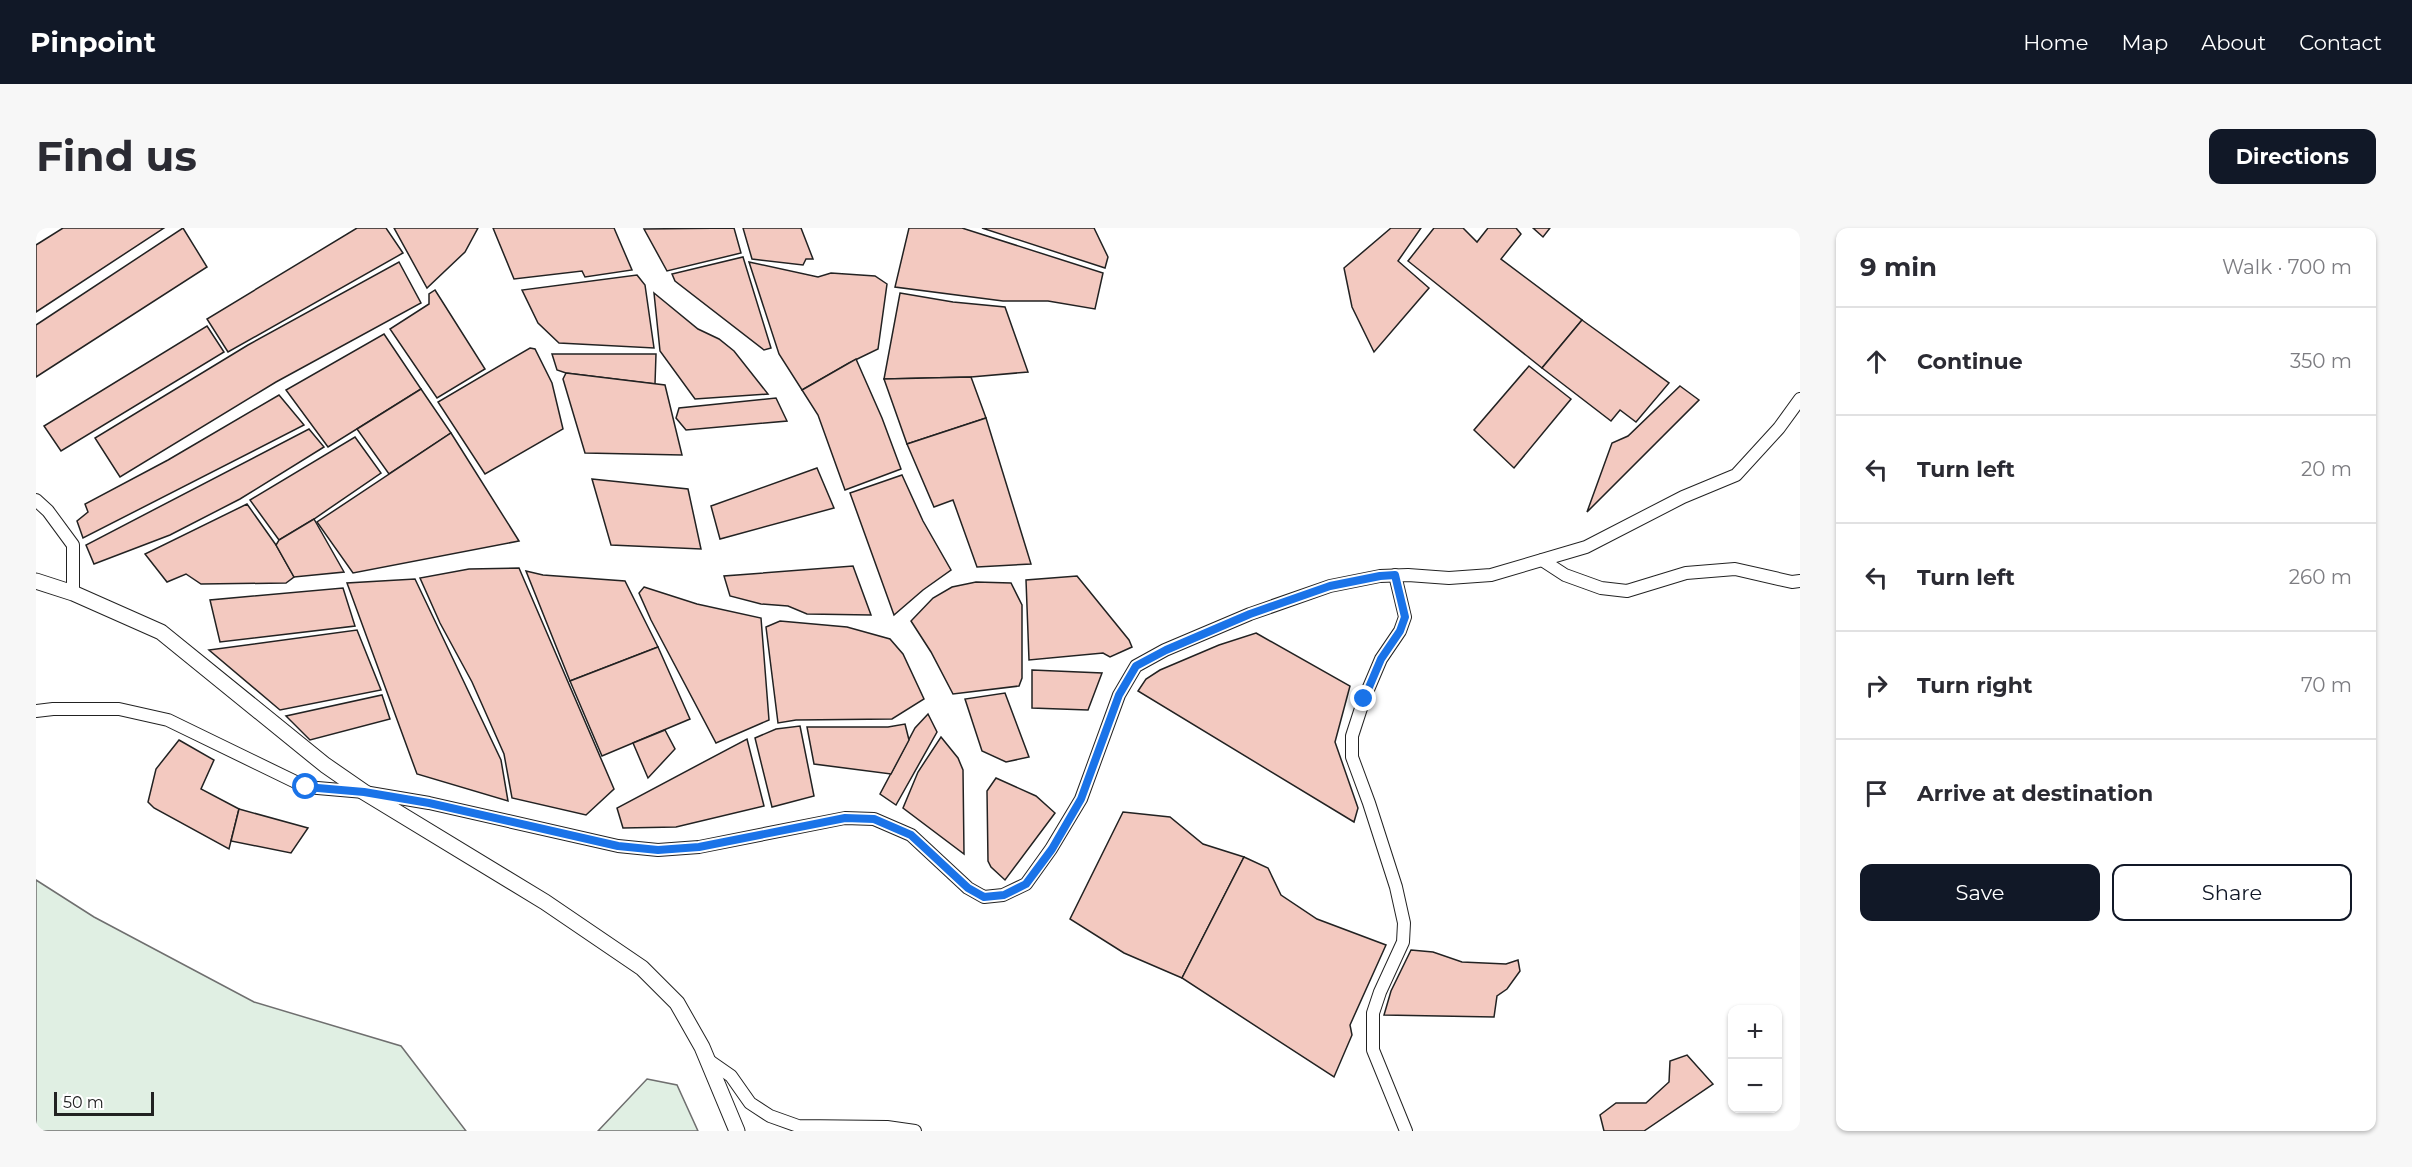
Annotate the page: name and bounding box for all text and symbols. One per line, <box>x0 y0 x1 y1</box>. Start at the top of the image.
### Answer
text: Pinpoint <box>30 25 156 59</box>
text: Home <box>2023 30 2088 55</box>
text: Map <box>2121 30 2168 55</box>
text: About <box>2201 30 2266 55</box>
text: Contact <box>2299 30 2382 55</box>
button: Directions <box>2209 129 2376 184</box>
text: Find us <box>36 130 197 182</box>
text: 9 min <box>1860 251 1937 283</box>
text: Walk · 700 m <box>2222 255 2352 279</box>
icon: ahead <box>1860 345 1893 378</box>
text: Continue <box>1917 348 2023 375</box>
text: 350 m <box>2290 349 2352 373</box>
icon: left <box>1860 453 1893 486</box>
text: Turn left <box>1917 456 2015 483</box>
text: 20 m <box>2301 457 2352 481</box>
icon: left <box>1860 561 1893 594</box>
text: Turn left <box>1917 564 2015 591</box>
text: 260 m <box>2289 565 2352 589</box>
icon: right <box>1860 669 1893 702</box>
text: Turn right <box>1917 672 2032 699</box>
text: 70 m <box>2301 673 2352 697</box>
route end <box>1350 685 1376 711</box>
route start <box>292 773 318 799</box>
icon: arrive <box>1860 777 1893 810</box>
text: Arrive at destination <box>1917 780 2153 807</box>
button: Save <box>1860 864 2100 921</box>
button: Share <box>2112 864 2352 921</box>
map controls <box>1728 1005 1782 1113</box>
button: + <box>1728 1005 1782 1059</box>
button: − <box>1728 1059 1782 1113</box>
scale bar <box>54 1089 154 1116</box>
text: 50 m <box>63 1093 104 1112</box>

